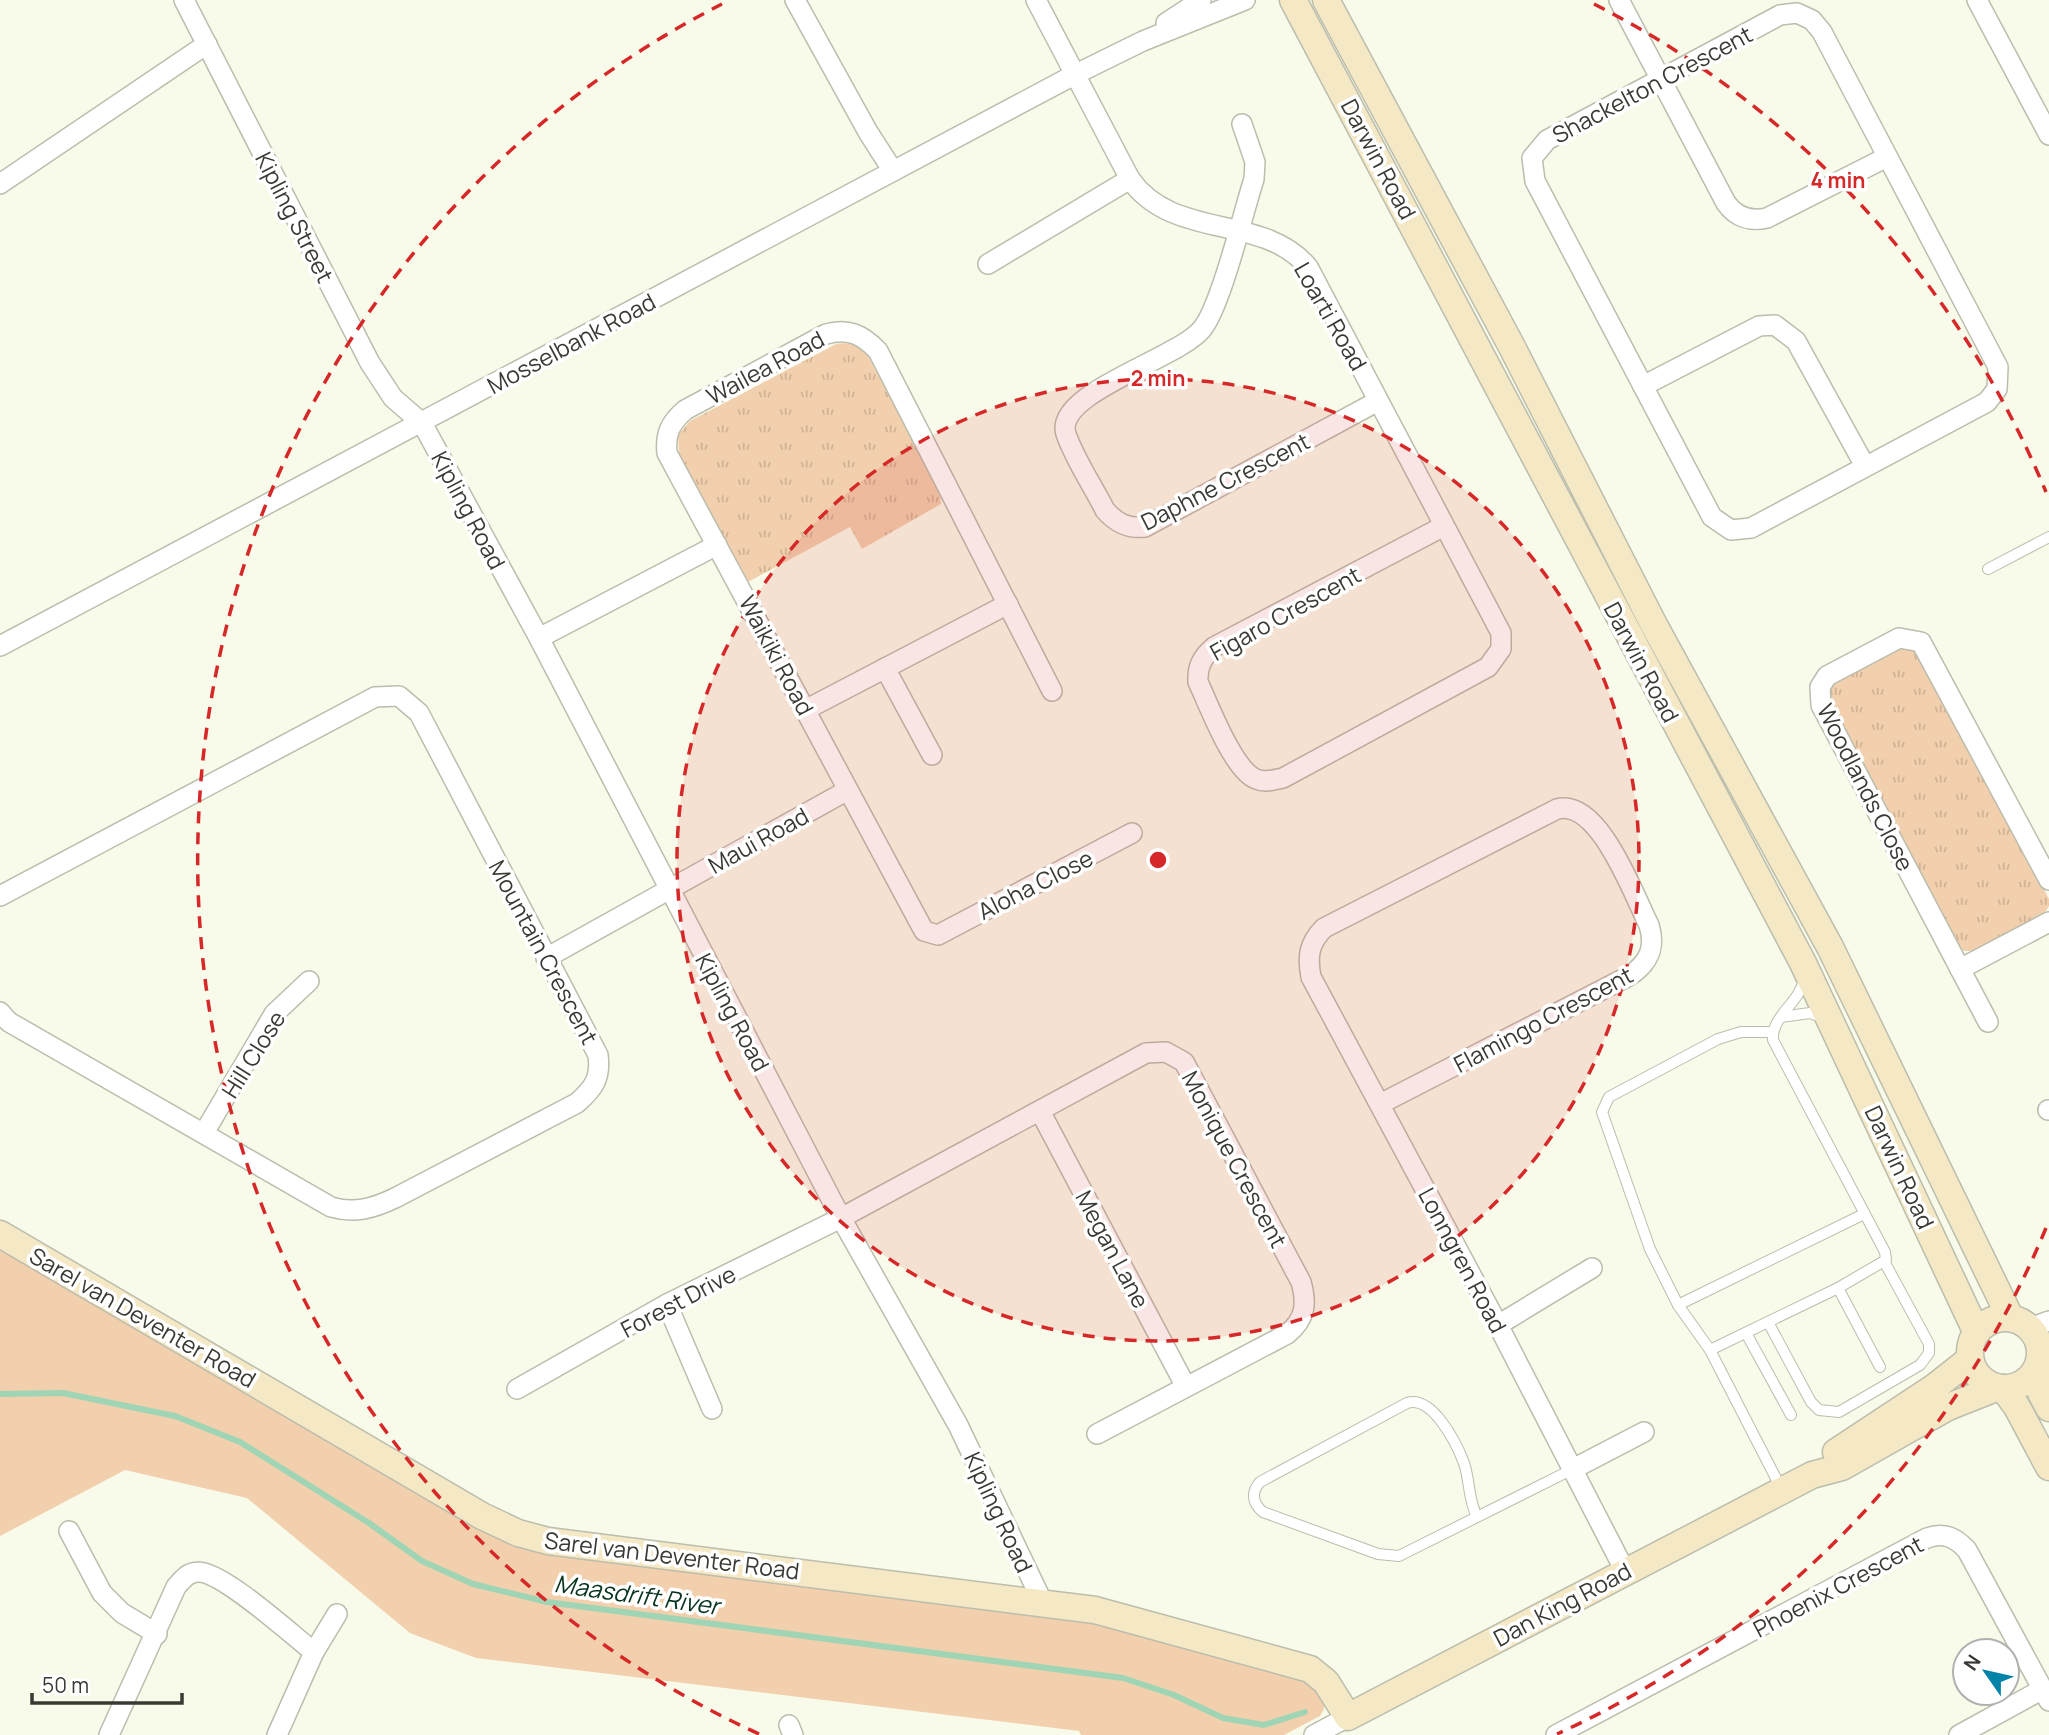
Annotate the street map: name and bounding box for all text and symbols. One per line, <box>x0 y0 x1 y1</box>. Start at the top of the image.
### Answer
street label: Shackelton Crescent <box>1546 18 1758 150</box>
street label: Darwin Road <box>1334 93 1424 225</box>
street label: Kipling Street <box>248 146 342 288</box>
text: 4 min <box>1811 166 1865 194</box>
street label: Loarti Road <box>1287 256 1375 376</box>
street label: Mosselbank Road <box>481 285 661 401</box>
street label: Wailea Road <box>700 323 830 411</box>
text: 2 min <box>1131 364 1185 392</box>
street label: Daphne Crescent <box>1135 425 1315 537</box>
street label: Kipling Road <box>424 445 514 575</box>
street label: Figaro Crescent <box>1204 558 1366 668</box>
street label: Waikiki Road <box>732 590 822 720</box>
street label: Darwin Road <box>1597 596 1687 728</box>
street label: Woodlands Close <box>1810 698 1922 876</box>
street label: Maui Road <box>702 799 814 881</box>
street label: Aloha Close <box>972 841 1098 927</box>
centre of rings <box>1146 848 1170 872</box>
street label: Mountain Crescent <box>482 854 606 1050</box>
street label: Kipling Road <box>688 947 778 1077</box>
street label: Flamingo Crescent <box>1448 958 1638 1080</box>
street label: Hill Close <box>214 1004 292 1104</box>
street label: Monique Crescent <box>1175 1065 1295 1253</box>
street label: Darwin Road <box>1858 1100 1942 1234</box>
street label: Lonngren Road <box>1411 1182 1515 1338</box>
street label: Megan Lane <box>1069 1185 1157 1313</box>
street label: Sarel van Deventer Road <box>24 1239 262 1395</box>
street label: Forest Drive <box>615 1257 741 1345</box>
street label: Kipling Road <box>957 1446 1041 1578</box>
street label: Sarel van Deventer Road <box>543 1523 801 1587</box>
street label: Phoenix Crescent <box>1747 1528 1929 1644</box>
street label: Dan King Road <box>1487 1554 1637 1654</box>
water label: Maasdrift River <box>553 1566 725 1622</box>
north arrow <box>1951 1637 2021 1707</box>
text: N <box>1957 1650 1987 1675</box>
scale bar <box>32 1662 182 1706</box>
text: 50 m <box>42 1671 89 1699</box>

